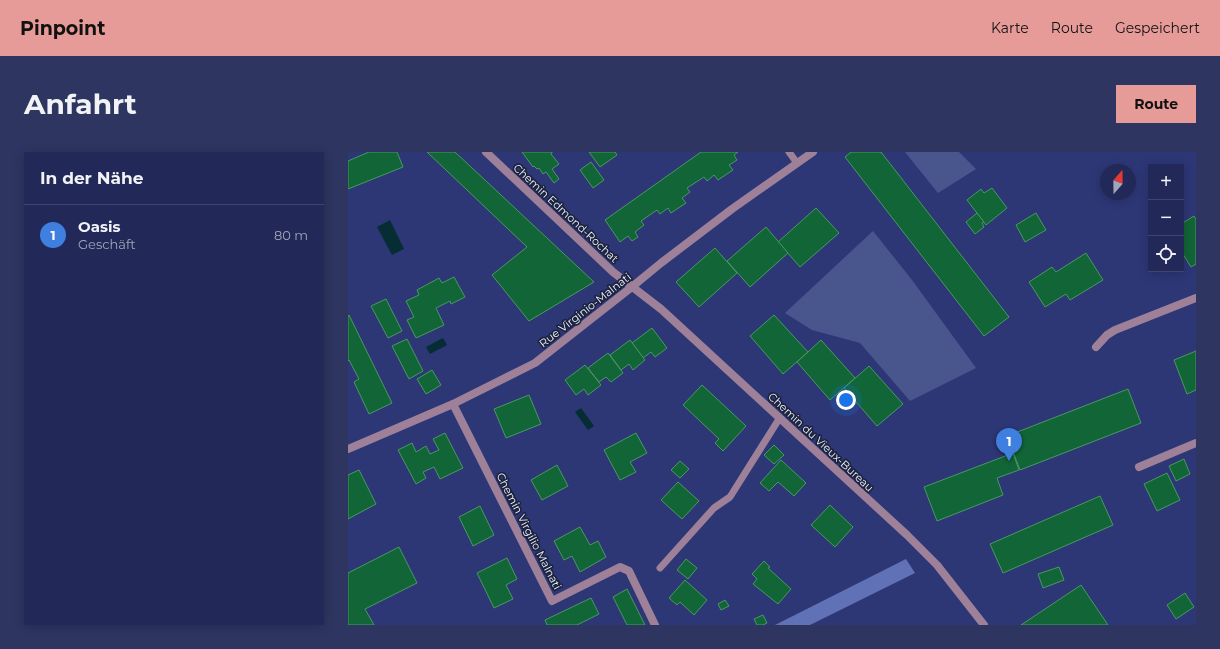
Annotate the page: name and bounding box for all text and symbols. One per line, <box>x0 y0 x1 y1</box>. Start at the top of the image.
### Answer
text: Pinpoint <box>20 17 105 40</box>
text: Karte <box>991 19 1029 37</box>
text: Route <box>1051 19 1093 37</box>
text: Gespeichert <box>1115 19 1200 37</box>
button: Route <box>1116 85 1196 123</box>
text: Anfahrt <box>24 87 137 121</box>
street label: Chemin Edmond-Rochat <box>511 161 622 266</box>
north arrow <box>1100 164 1136 200</box>
map controls <box>1148 164 1184 272</box>
button: + <box>1148 164 1184 200</box>
text: In der Nähe <box>40 168 144 188</box>
button: − <box>1148 200 1184 236</box>
text: Oasis <box>78 217 120 236</box>
text: 1 <box>50 227 56 243</box>
text: 80 m <box>274 227 308 243</box>
text: Geschäft <box>78 236 136 252</box>
button: locate <box>1148 236 1184 272</box>
street label: Rue Virginio-Malnati <box>536 270 634 350</box>
street label: Chemin du Vieux-Bureau <box>765 389 877 495</box>
your location <box>836 390 856 410</box>
pin: 1 <box>996 428 1022 461</box>
street label: Chemin Virgilio Malnati <box>493 470 565 592</box>

